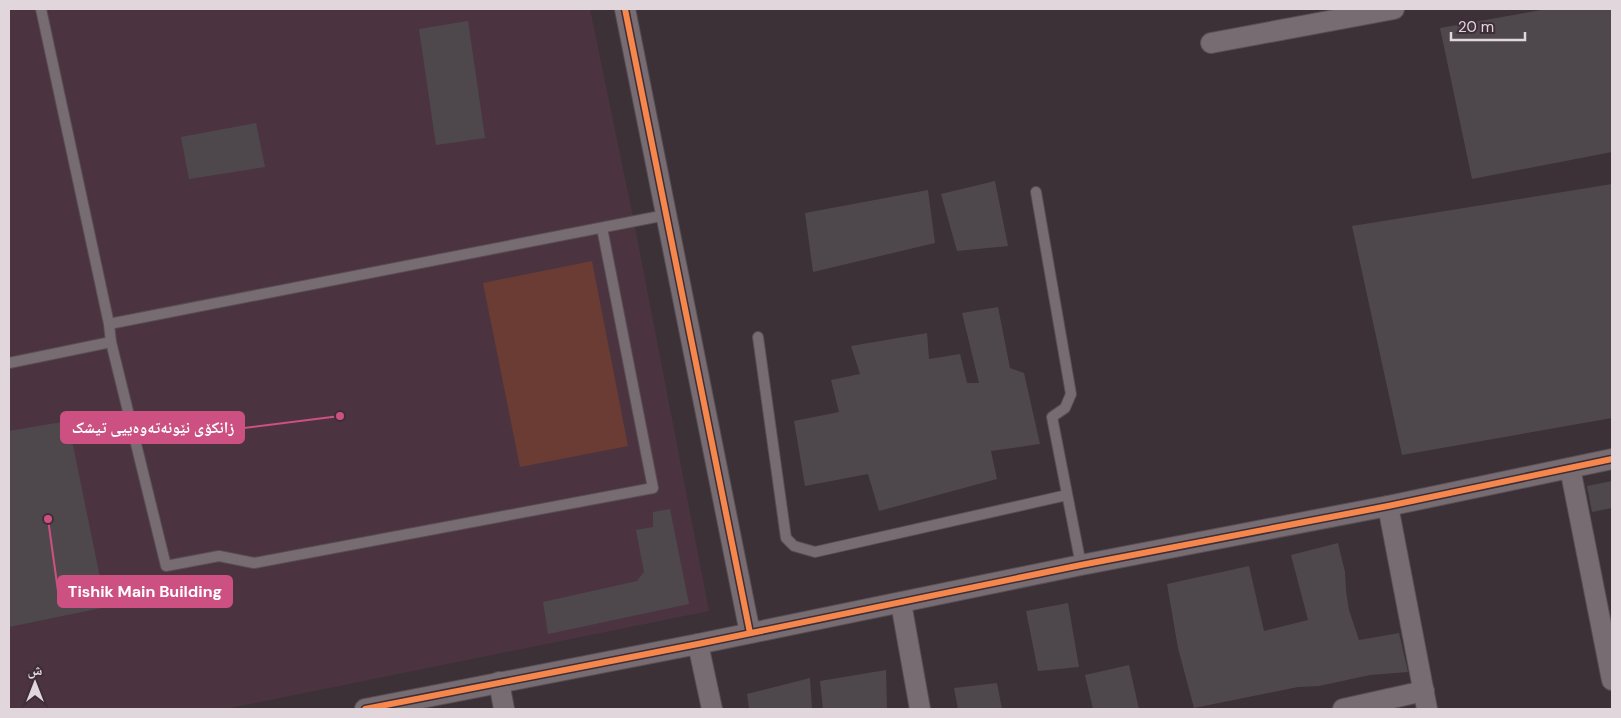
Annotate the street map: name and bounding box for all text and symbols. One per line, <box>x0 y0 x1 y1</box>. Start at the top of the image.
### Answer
scale bar <box>1451 10 1525 42</box>
text: 20 m <box>1458 17 1494 37</box>
callout: زانکۆی نێونەتەوەییی تیشک <box>61 412 244 443</box>
text: زانکۆی نێونەتەوەییی تیشک <box>72 417 234 438</box>
callout: Tishik Main Building <box>58 576 232 607</box>
text: Tishik Main Building <box>68 581 222 602</box>
north arrow <box>10 658 60 708</box>
text: ش <box>28 661 43 679</box>

